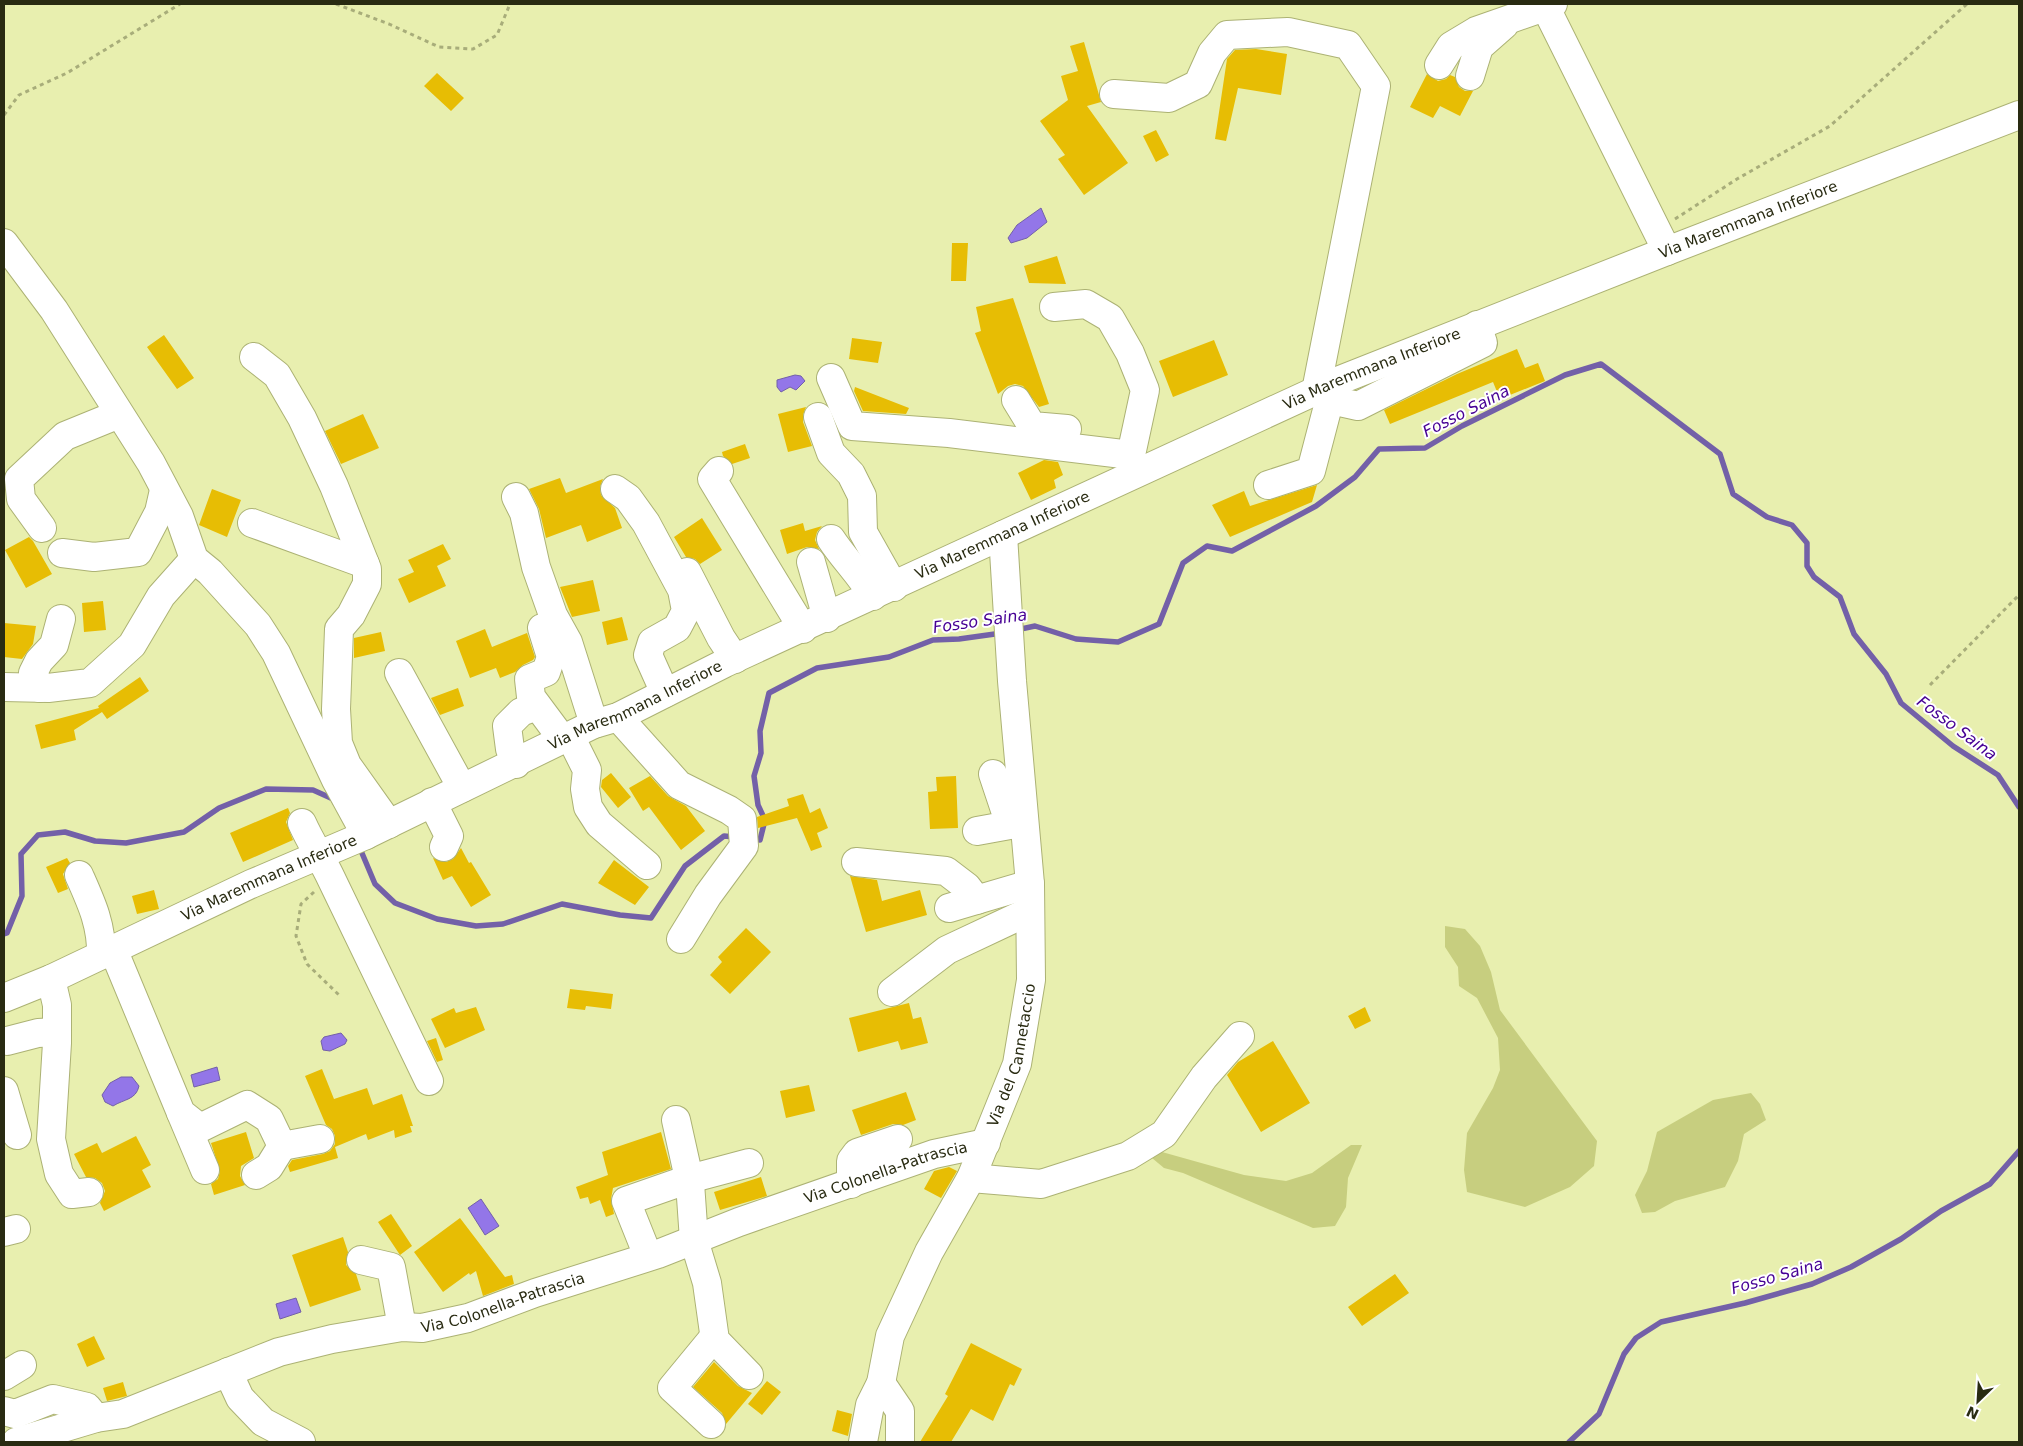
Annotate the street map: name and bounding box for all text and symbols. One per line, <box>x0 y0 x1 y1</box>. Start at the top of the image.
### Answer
street label: Via Maremmana Inferiore <box>1656 177 1840 262</box>
street label: Via Maremmana Inferiore <box>1280 324 1463 414</box>
water label: Fosso Saina <box>1419 381 1513 441</box>
street label: Via Maremmana Inferiore <box>912 487 1093 583</box>
water label: Fosso Saina <box>932 605 1028 637</box>
street label: Via Maremmana Inferiore <box>545 657 725 754</box>
water label: Fosso Saina <box>1913 692 2001 764</box>
street label: Via Maremmana Inferiore <box>178 831 359 925</box>
street label: Via del Cannetaccio <box>984 982 1039 1130</box>
street label: Via Colonella-Patrascia <box>802 1138 969 1208</box>
water label: Fosso Saina <box>1729 1254 1825 1298</box>
street label: Via Colonella-Patrascia <box>419 1269 587 1337</box>
north arrow <box>1953 1376 2003 1426</box>
text: N <box>1964 1403 1981 1423</box>

